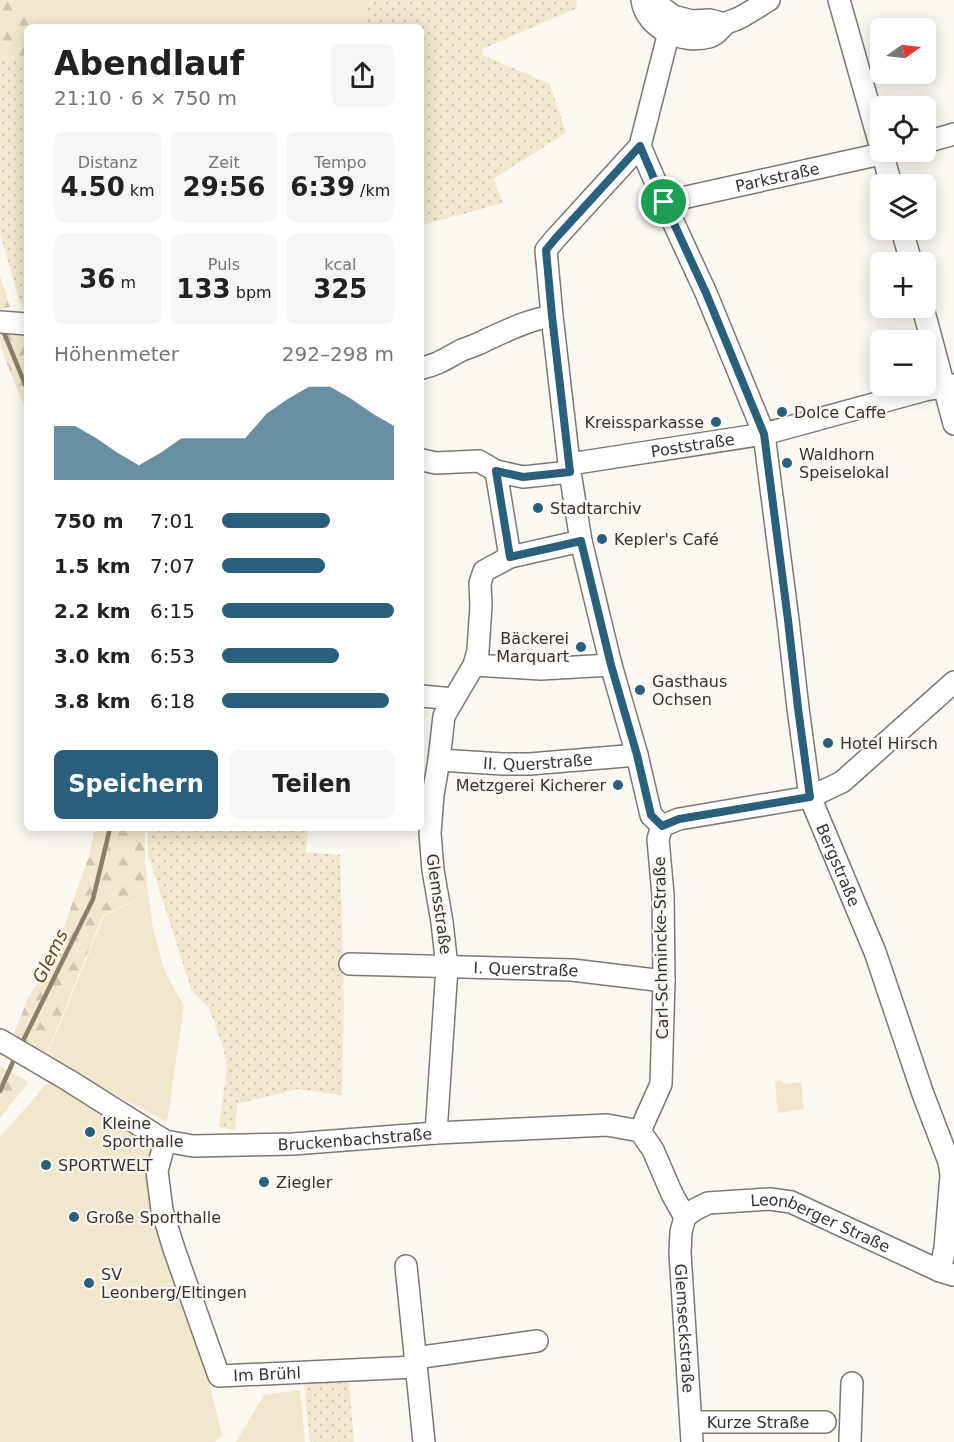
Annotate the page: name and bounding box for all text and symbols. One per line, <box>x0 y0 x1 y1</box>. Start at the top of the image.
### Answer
north arrow <box>870 18 936 84</box>
map controls <box>870 18 936 396</box>
text: Abendlauf <box>54 44 244 83</box>
button: share <box>331 44 394 107</box>
text: 21:10 · 6 × 750 m <box>54 86 237 110</box>
button: locate <box>870 96 936 162</box>
text: Distanz <box>78 153 138 172</box>
text: Zeit <box>208 153 240 172</box>
text: Tempo <box>314 153 367 172</box>
street label: Parkstraße <box>733 158 821 195</box>
text: 4.50 <box>61 172 125 202</box>
text: 29:56 <box>183 172 265 202</box>
text: 6:39 <box>290 172 355 202</box>
button: layers <box>870 174 936 240</box>
pin <box>638 176 689 227</box>
text: km <box>125 181 155 200</box>
text: /km <box>355 181 390 200</box>
icon: arrive <box>647 185 680 218</box>
button: + <box>870 252 936 318</box>
text: Puls <box>208 255 240 274</box>
text: kcal <box>324 255 356 274</box>
text: 36 <box>79 264 115 294</box>
text: m <box>115 273 136 292</box>
text: 133 <box>176 274 231 304</box>
text: 325 <box>313 274 367 304</box>
text: bpm <box>231 283 272 302</box>
button: − <box>870 330 936 396</box>
text: Höhenmeter <box>54 342 179 366</box>
text: 292–298 m <box>282 342 394 366</box>
place label: Dolce Caffe <box>794 403 886 422</box>
marker: Dolce Caffe <box>775 405 789 419</box>
place label: Kreissparkasse <box>584 413 704 432</box>
marker: Kreissparkasse <box>709 415 723 429</box>
street label: Poststraße <box>649 429 736 461</box>
place label: Waldhorn Speiselokal <box>799 445 889 482</box>
marker: Waldhorn Speiselokal <box>780 456 794 470</box>
place label: Stadtarchiv <box>550 499 642 518</box>
marker: Stadtarchiv <box>531 501 545 515</box>
text: 750 m <box>54 509 124 533</box>
text: 7:01 <box>150 509 195 533</box>
place label: Kepler's Café <box>614 530 719 549</box>
marker: Kepler's Café <box>595 532 609 546</box>
text: 1.5 km <box>54 554 131 578</box>
text: 7:07 <box>150 554 195 578</box>
text: 2.2 km <box>54 599 131 623</box>
text: 6:15 <box>150 599 195 623</box>
place label: Bäckerei Marquart <box>496 629 569 666</box>
marker: Bäckerei Marquart <box>574 640 588 654</box>
text: 3.0 km <box>54 644 131 668</box>
text: 6:53 <box>150 644 195 668</box>
place label: Gasthaus Ochsen <box>652 672 727 709</box>
marker: Gasthaus Ochsen <box>633 683 647 697</box>
text: 3.8 km <box>54 689 131 713</box>
text: 6:18 <box>150 689 195 713</box>
place label: Hotel Hirsch <box>840 734 938 753</box>
marker: Hotel Hirsch <box>821 736 835 750</box>
street label: II. Querstraße <box>482 749 593 774</box>
button: Speichern <box>54 750 218 819</box>
button: Teilen <box>230 750 394 819</box>
place label: Metzgerei Kicherer <box>456 776 606 795</box>
marker: Metzgerei Kicherer <box>611 778 625 792</box>
street label: Bergstraße <box>813 820 864 909</box>
street label: Glemsstraße <box>423 852 455 956</box>
street label: Carl-Schmincke-Straße <box>650 856 672 1040</box>
water label: Glems <box>28 926 72 986</box>
street label: I. Querstraße <box>473 958 580 980</box>
place label: Kleine Sporthalle <box>102 1114 184 1151</box>
street label: Bruckenbachstraße <box>277 1124 433 1154</box>
marker: Kleine Sporthalle <box>83 1125 97 1139</box>
place label: SPORTWELT <box>58 1156 153 1175</box>
marker: SPORTWELT <box>39 1158 53 1172</box>
place label: Ziegler <box>276 1173 333 1192</box>
marker: Ziegler <box>257 1175 271 1189</box>
street label: Leonberger Straße <box>750 1189 893 1256</box>
place label: Große Sporthalle <box>86 1208 221 1227</box>
marker: Große Sporthalle <box>67 1210 81 1224</box>
street label: Glemseckstraße <box>671 1263 698 1394</box>
place label: SV Leonberg/Eltingen <box>101 1265 247 1302</box>
marker: SV Leonberg/Eltingen <box>82 1276 96 1290</box>
street label: Im Brühl <box>233 1363 301 1385</box>
street label: Kurze Straße <box>707 1413 809 1432</box>

